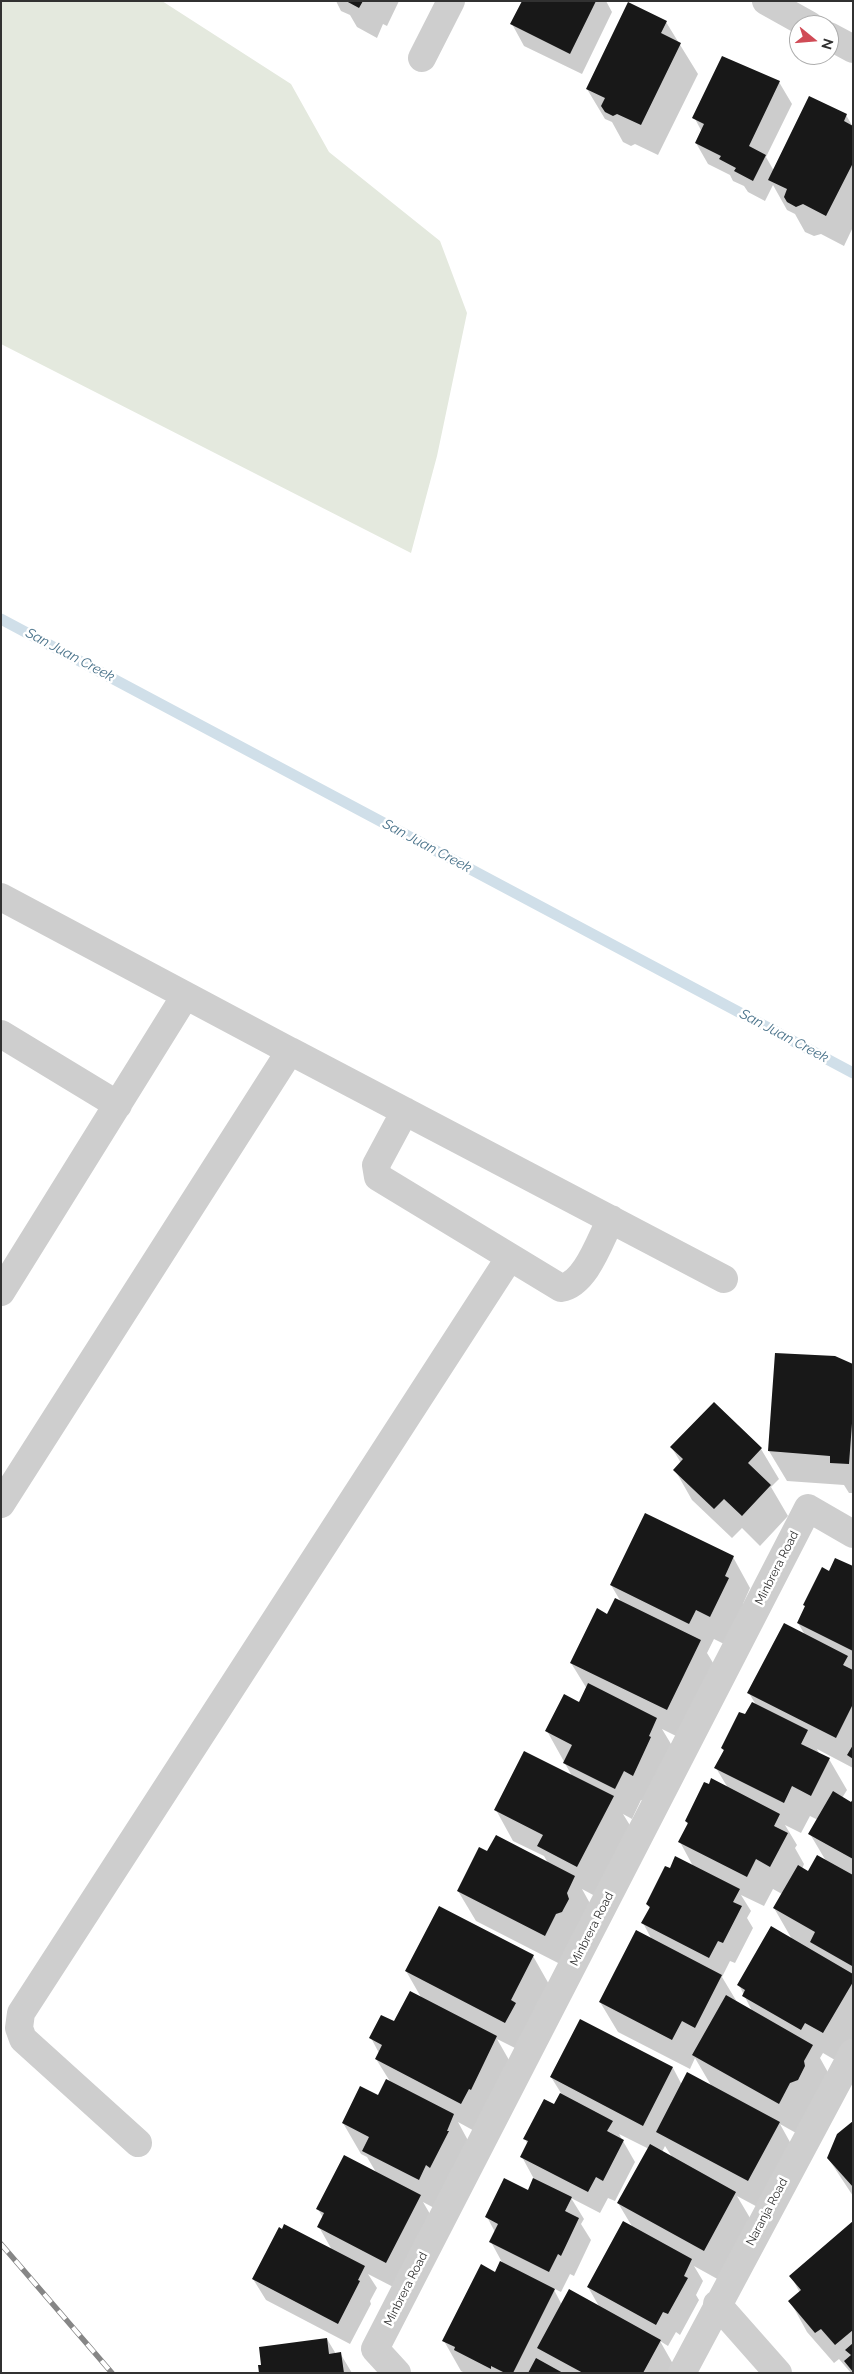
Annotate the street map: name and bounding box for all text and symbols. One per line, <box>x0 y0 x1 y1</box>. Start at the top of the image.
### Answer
north arrow <box>789 15 839 65</box>
text: N <box>818 37 837 52</box>
water label: San Juan Creek <box>23 625 117 685</box>
water label: San Juan Creek <box>380 816 474 876</box>
water label: San Juan Creek <box>737 1006 831 1066</box>
street label: Minbrera Road <box>752 1529 802 1607</box>
street label: Minbrera Road <box>567 1890 617 1968</box>
street label: Naranja Road <box>743 2176 791 2248</box>
street label: Minbrera Road <box>381 2250 431 2328</box>

